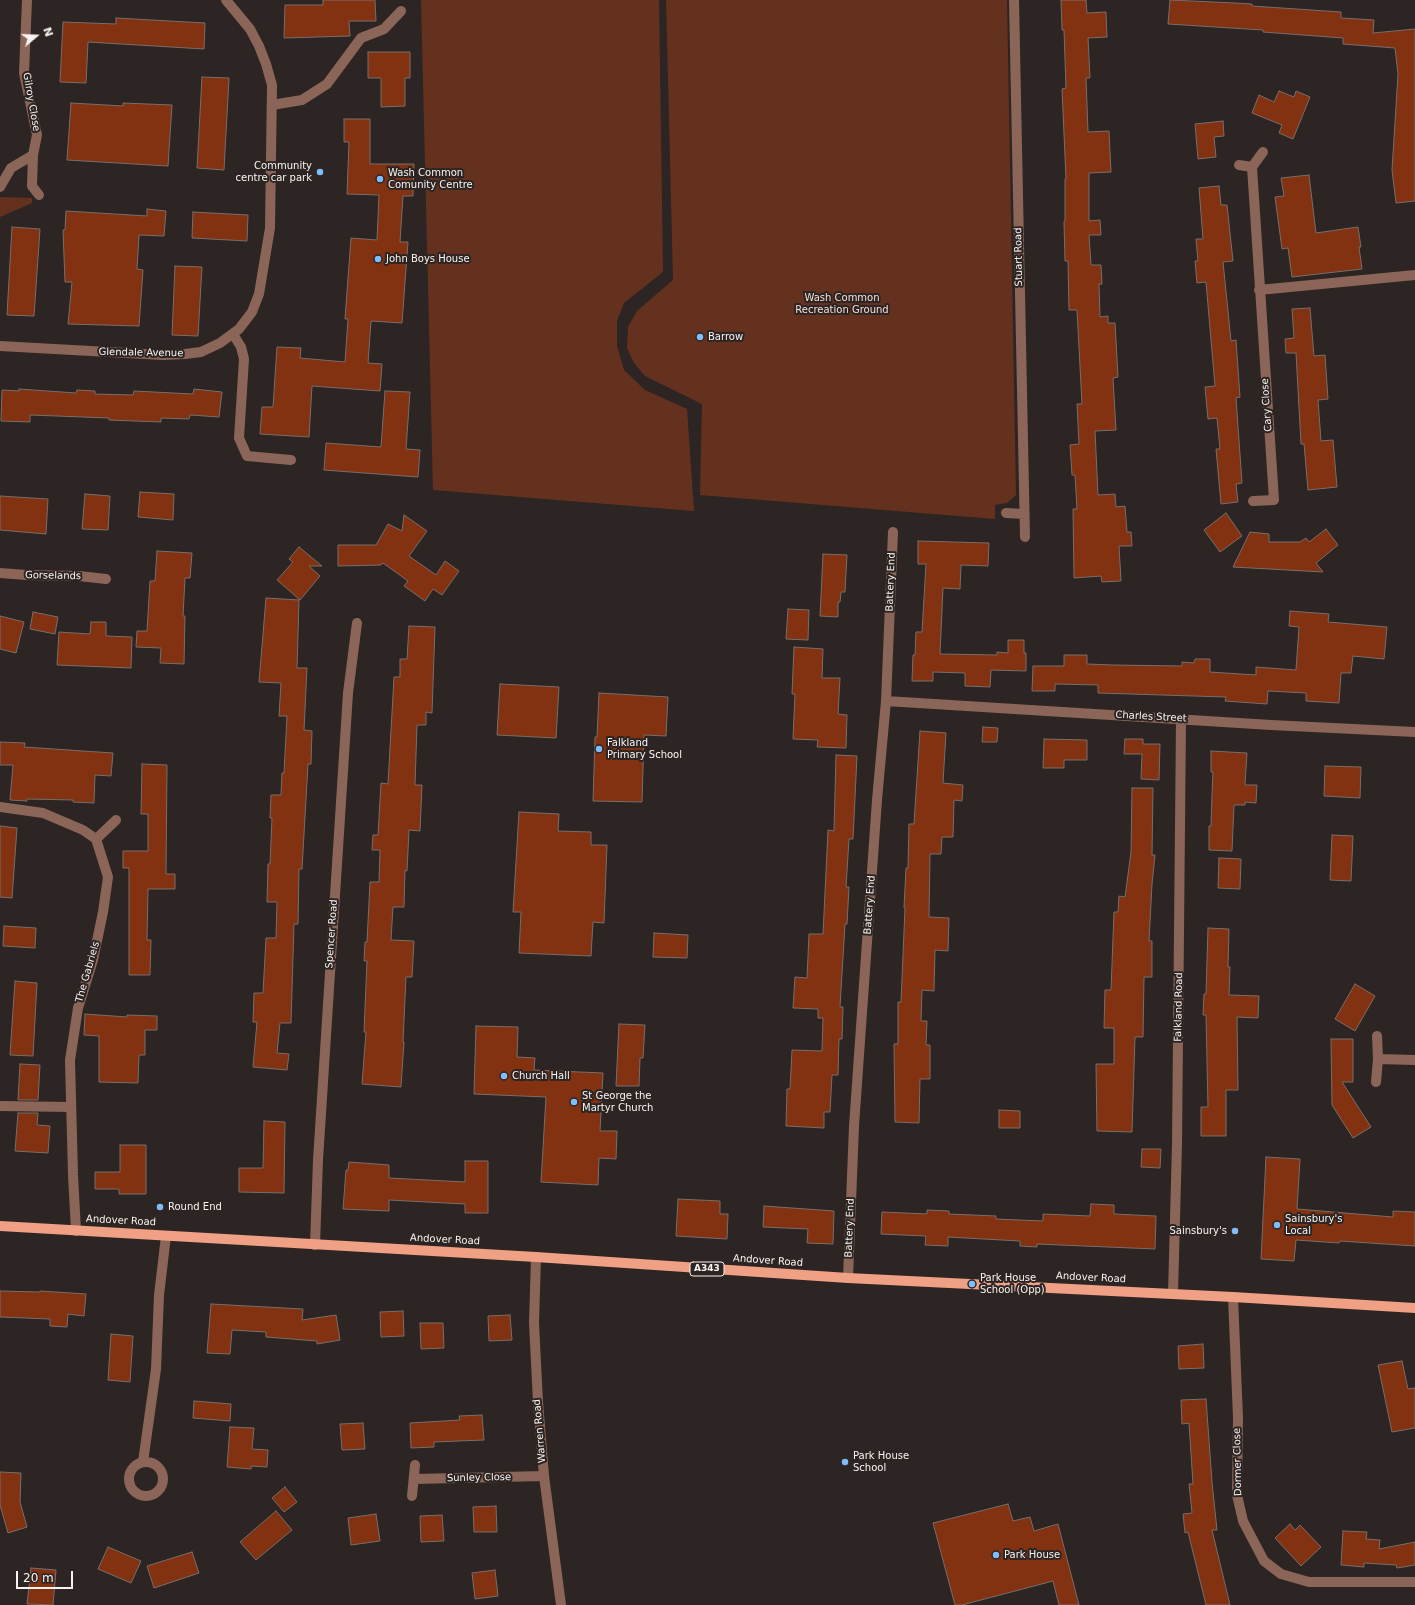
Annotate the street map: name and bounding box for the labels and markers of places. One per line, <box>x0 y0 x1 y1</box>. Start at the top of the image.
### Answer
place label: Community centre car park <box>236 160 312 184</box>
marker: Community centre car park <box>315 167 325 177</box>
place label: Wash Common Comunity Centre <box>388 167 473 190</box>
marker: Wash Common Comunity Centre <box>375 174 385 184</box>
place label: John Boys House <box>386 253 470 265</box>
marker: John Boys House <box>373 254 383 264</box>
place label: Barrow <box>708 331 743 343</box>
marker: Barrow <box>695 332 705 342</box>
place label: Falkland Primary School <box>607 737 682 760</box>
marker: Falkland Primary School <box>594 744 604 754</box>
place label: Church Hall <box>512 1070 570 1082</box>
marker: Church Hall <box>499 1071 509 1081</box>
place label: St George the Martyr Church <box>582 1090 653 1114</box>
marker: St George the Martyr Church <box>569 1097 579 1107</box>
place label: Round End <box>168 1201 222 1213</box>
marker: Round End <box>155 1202 165 1212</box>
place label: Sainsbury's Local <box>1285 1213 1342 1236</box>
marker: Sainsbury's Local <box>1272 1220 1282 1230</box>
place label: Sainsbury's <box>1170 1225 1227 1237</box>
marker: Sainsbury's <box>1230 1226 1240 1236</box>
place label: Park House School (Opp) <box>980 1272 1045 1296</box>
marker: Park House School (Opp) <box>967 1279 977 1289</box>
place label: Park House School <box>853 1450 909 1474</box>
marker: Park House School <box>840 1457 850 1467</box>
place label: Park House <box>1004 1549 1060 1561</box>
marker: Park House <box>991 1550 1001 1560</box>

